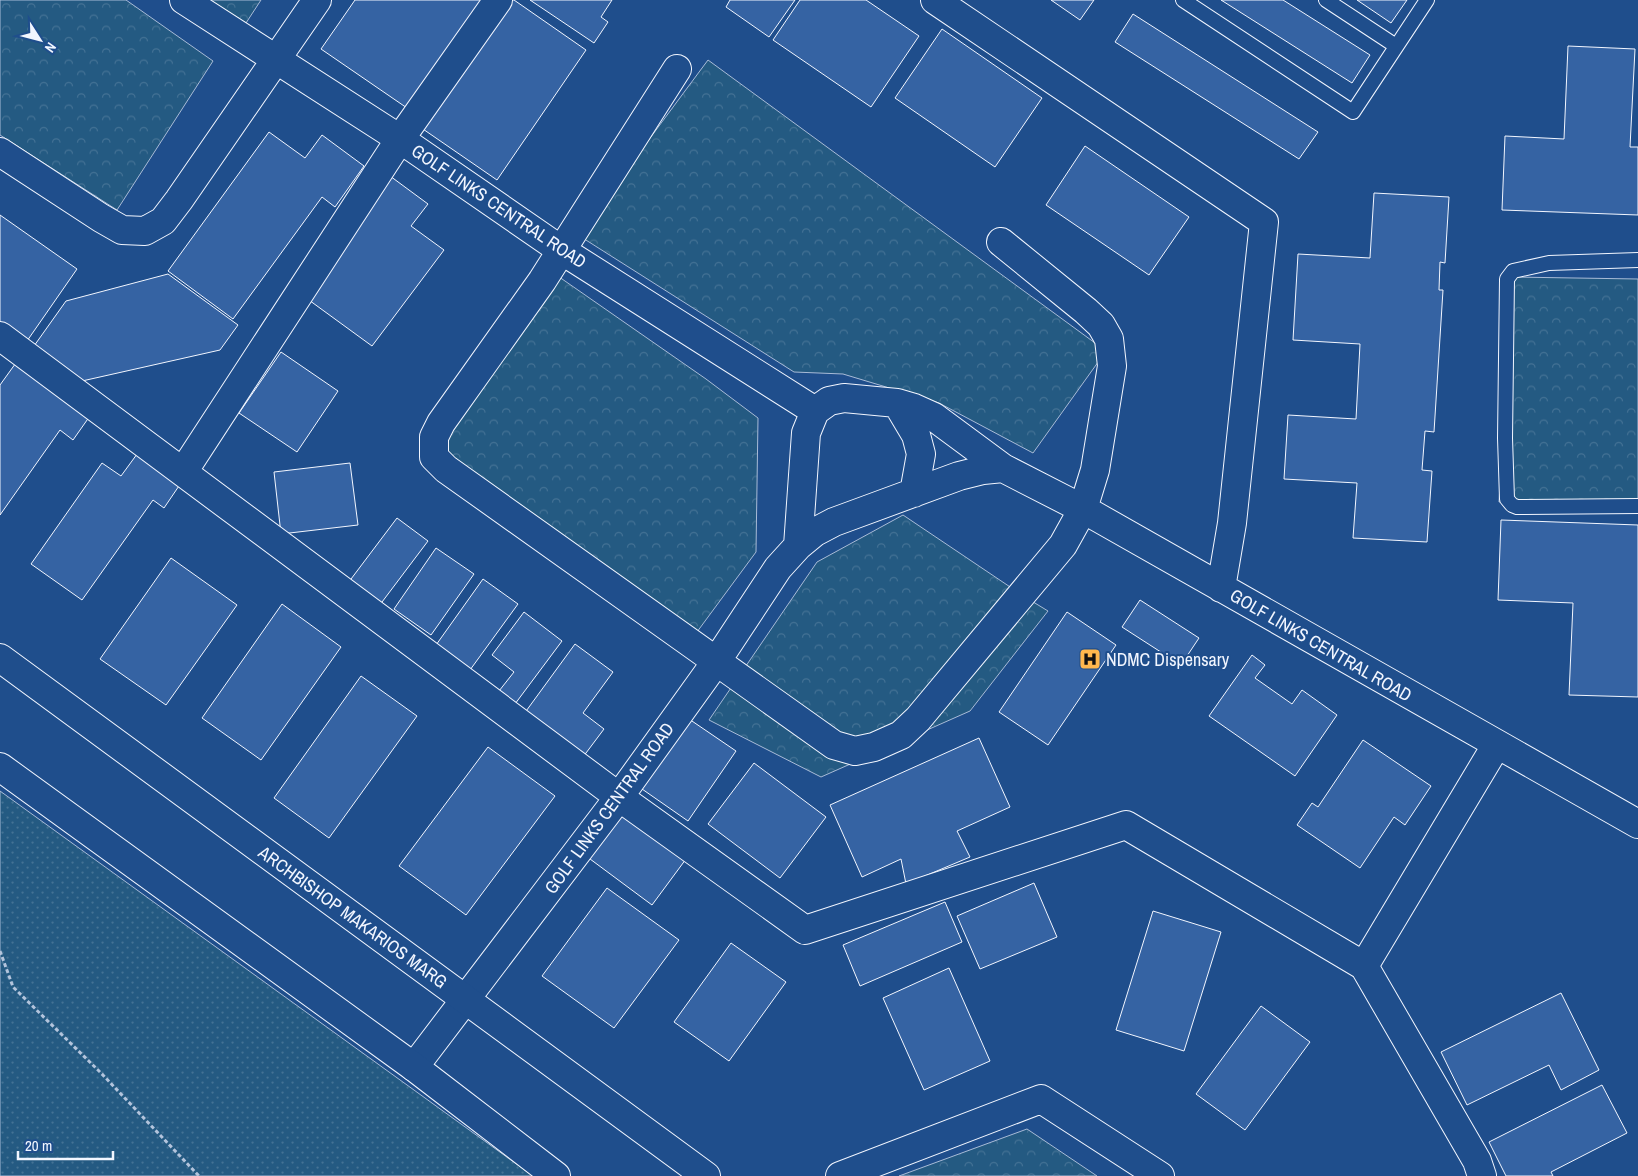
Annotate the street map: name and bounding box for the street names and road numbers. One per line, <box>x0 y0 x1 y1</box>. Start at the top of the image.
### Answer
street label: GOLF LINKS CENTRAL ROAD <box>407 138 591 274</box>
street label: GOLF LINKS CENTRAL ROAD <box>1225 583 1417 707</box>
street label: GOLF LINKS CENTRAL ROAD <box>538 717 680 899</box>
street label: ARCHBISHOP MAKARIOS MARG <box>253 839 452 994</box>

